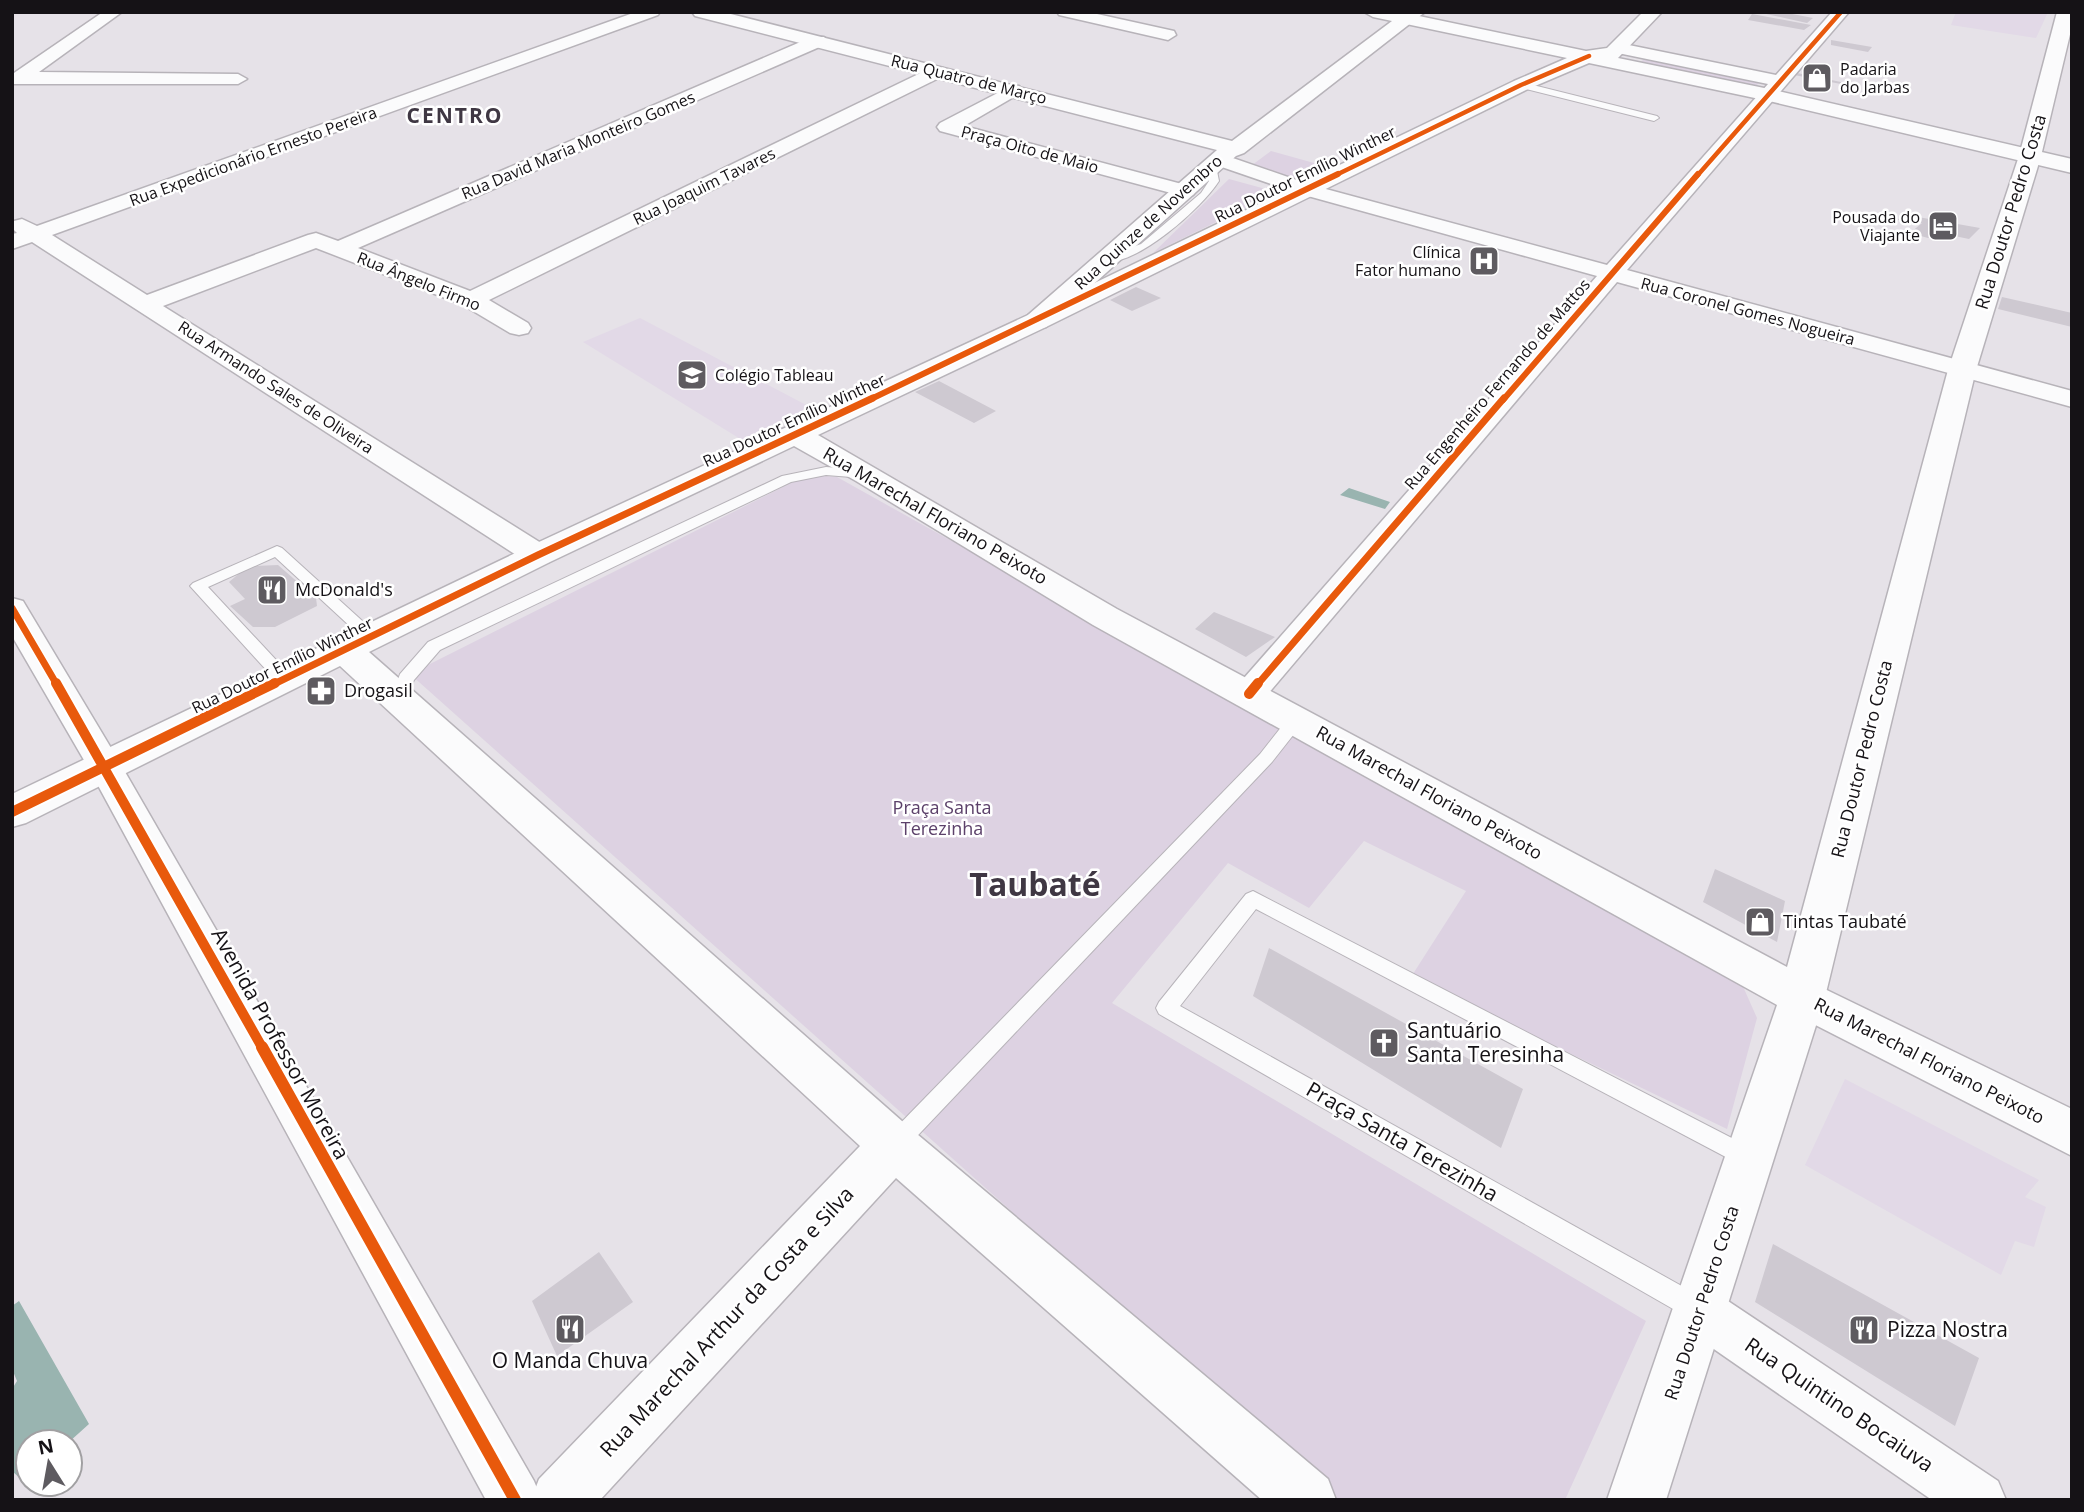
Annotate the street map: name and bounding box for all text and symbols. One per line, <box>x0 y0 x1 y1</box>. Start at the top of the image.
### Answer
street label: Rua Quatro de Março <box>889 49 1049 109</box>
place label: Padaria do Jarbas <box>1840 58 1910 98</box>
shop icon: Padaria do Jarbas <box>1800 61 1834 95</box>
street label: Rua David Maria Monteiro Gomes <box>458 86 698 204</box>
street label: Rua Expedicionário Ernesto Pereira <box>126 101 380 211</box>
district label: CENTRO <box>407 101 503 129</box>
street label: Rua Doutor Pedro Costa <box>1969 111 2051 312</box>
street label: Praça Oito de Maio <box>959 120 1101 178</box>
street label: Rua Doutor Emílio Winther <box>1211 120 1400 228</box>
street label: Rua Joaquim Tavares <box>629 142 779 230</box>
street label: Rua Quinze de Novembro <box>1069 150 1227 294</box>
place label: Pousada do Viajante <box>1832 206 1920 246</box>
hotel icon: Pousada do Viajante <box>1926 209 1960 243</box>
place label: Clínica Fator humano <box>1355 241 1461 281</box>
hospital icon: Clínica Fator humano <box>1467 244 1501 278</box>
street label: Rua Ângelo Firmo <box>354 246 484 316</box>
street label: Rua Coronel Gomes Nogueira <box>1638 272 1858 350</box>
street label: Rua Engenheiro Fernando de Mattos <box>1399 274 1595 494</box>
street label: Rua Armando Sales de Oliveira <box>174 315 378 459</box>
school or university icon: Colégio Tableau <box>675 358 709 392</box>
place label: Colégio Tableau <box>715 364 833 386</box>
street label: Rua Doutor Emílio Winther <box>699 368 889 472</box>
street label: Rua Marechal Floriano Peixoto <box>819 441 1052 589</box>
restaurant icon: McDonald's <box>255 573 289 607</box>
place label: McDonald's <box>295 577 393 601</box>
street label: Rua Doutor Emílio Winther <box>188 611 377 719</box>
street label: Rua Doutor Pedro Costa <box>1825 657 1897 860</box>
pharmacy icon: Drogasil <box>304 674 338 708</box>
place label: Drogasil <box>344 678 413 702</box>
street label: Rua Marechal Floriano Peixoto <box>1312 720 1547 865</box>
park label: Praça Santa Terezinha <box>893 795 991 840</box>
district label: Taubaté <box>969 862 1101 905</box>
shop icon: Tintas Taubaté <box>1743 905 1777 939</box>
place label: Tintas Taubaté <box>1783 909 1907 933</box>
street label: Avenida Professor Moreira <box>205 923 356 1164</box>
street label: Rua Marechal Floriano Peixoto <box>1810 991 2049 1129</box>
place label: Santuário Santa Teresinha <box>1407 1016 1564 1068</box>
church icon: Santuário Santa Teresinha <box>1367 1026 1401 1060</box>
street label: Praça Santa Terezinha <box>1302 1075 1503 1208</box>
street label: Rua Marechal Arthur da Costa e Silva <box>593 1180 859 1463</box>
street label: Rua Doutor Pedro Costa <box>1658 1202 1744 1403</box>
restaurant icon: O Manda Chuva <box>553 1312 587 1346</box>
restaurant icon: Pizza Nostra <box>1847 1313 1881 1347</box>
place label: Pizza Nostra <box>1887 1315 2008 1343</box>
street label: Rua Quintino Bocaiuva <box>1740 1330 1940 1478</box>
place label: O Manda Chuva <box>492 1346 648 1374</box>
north arrow <box>14 1428 84 1498</box>
text: N <box>36 1432 56 1461</box>

